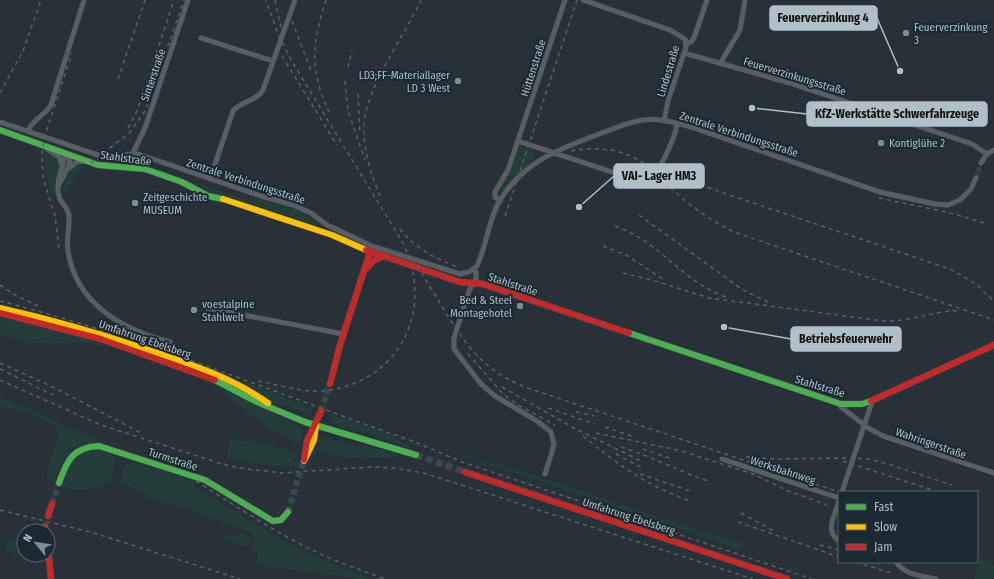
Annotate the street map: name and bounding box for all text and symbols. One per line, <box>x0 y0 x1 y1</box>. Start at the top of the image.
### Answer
callout: Feuerverzinkung 4 <box>770 6 877 30</box>
text: Feuerverzinkung 4 <box>777 11 869 25</box>
place label: Feuerverzinkung 3 <box>914 21 988 47</box>
marker: Feuerverzinkung 3 <box>901 28 911 38</box>
street label: Hüttenstraße <box>518 38 549 98</box>
street label: Lindestraße <box>654 44 682 99</box>
street label: Sinterstraße <box>138 47 169 103</box>
street label: Feuerverzinkungsstraße <box>742 55 848 98</box>
place label: LD3;FF-Materiallager LD 3 West <box>359 69 450 95</box>
marker: LD3;FF-Materiallager LD 3 West <box>453 76 463 86</box>
callout: KfZ-Werkstätte Schwerfahrzeuge <box>807 102 987 126</box>
text: KfZ-Werkstätte Schwerfahrzeuge <box>815 107 979 121</box>
street label: Zentrale Verbindungsstraße <box>678 109 800 160</box>
place label: Kontiglühe 2 <box>889 137 945 150</box>
marker: Kontiglühe 2 <box>876 138 886 148</box>
street label: Stahlstraße <box>99 148 152 169</box>
street label: Zentrale Verbindungsstraße <box>185 156 307 207</box>
callout: VAI- Lager HM3 <box>614 164 704 188</box>
text: VAI- Lager HM3 <box>621 169 697 183</box>
place label: Zeitgeschichte MUSEUM <box>143 191 207 217</box>
marker: Zeitgeschichte MUSEUM <box>130 198 140 208</box>
street label: Stahlstraße <box>486 270 539 299</box>
place label: Bed & Steel Montagehotel <box>450 294 512 320</box>
place label: voestalpine Stahlwelt <box>202 298 254 324</box>
marker: Bed & Steel Montagehotel <box>515 301 525 311</box>
marker: voestalpine Stahlwelt <box>189 305 199 315</box>
street label: Umfahrung Ebelsberg <box>97 318 193 362</box>
callout: Betriebsfeuerwehr <box>791 327 901 351</box>
text: Betriebsfeuerwehr <box>799 332 894 346</box>
street label: Stahlstraße <box>793 373 846 400</box>
street label: Wahringerstraße <box>894 425 968 462</box>
street label: Turmstraße <box>146 445 199 474</box>
street label: Werksbahnweg <box>749 454 818 487</box>
legend <box>838 491 978 563</box>
street label: Umfahrung Ebelsberg <box>581 495 678 538</box>
text: Fast <box>874 500 893 514</box>
text: Slow <box>874 520 897 534</box>
north arrow <box>16 523 56 563</box>
text: N <box>20 532 35 544</box>
text: Jam <box>874 540 892 554</box>

